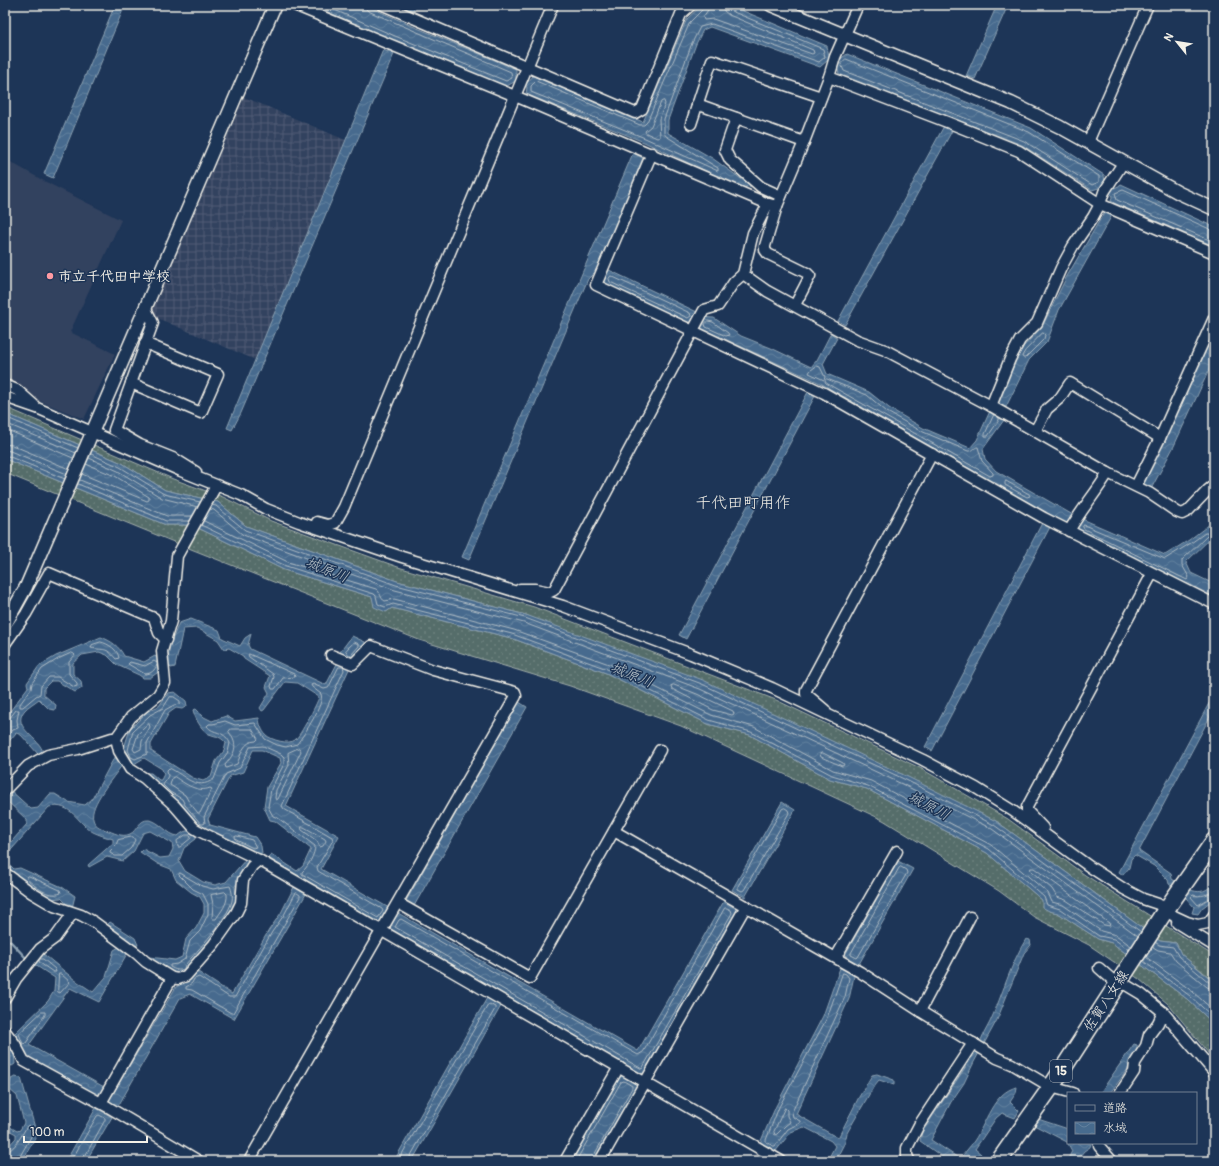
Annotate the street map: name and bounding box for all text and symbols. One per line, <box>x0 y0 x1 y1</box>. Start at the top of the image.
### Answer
north arrow <box>1157 22 1197 62</box>
text: N <box>1161 30 1177 44</box>
place label: 市立千代田中学校 <box>58 268 170 285</box>
marker: 市立千代田中学校 <box>45 271 55 281</box>
district label: 千代田町用作 <box>695 493 791 513</box>
water label: 城原川 <box>303 553 351 587</box>
water label: 城原川 <box>608 658 656 692</box>
water label: 城原川 <box>905 787 953 825</box>
street label: 佐賀八女線 <box>1080 967 1132 1035</box>
road number: 15 <box>1050 1060 1072 1082</box>
legend <box>1067 1092 1197 1144</box>
text: 道路 <box>1103 1101 1127 1116</box>
scale bar <box>24 1118 147 1144</box>
text: 水域 <box>1103 1121 1127 1136</box>
text: 100 m <box>30 1125 65 1140</box>

